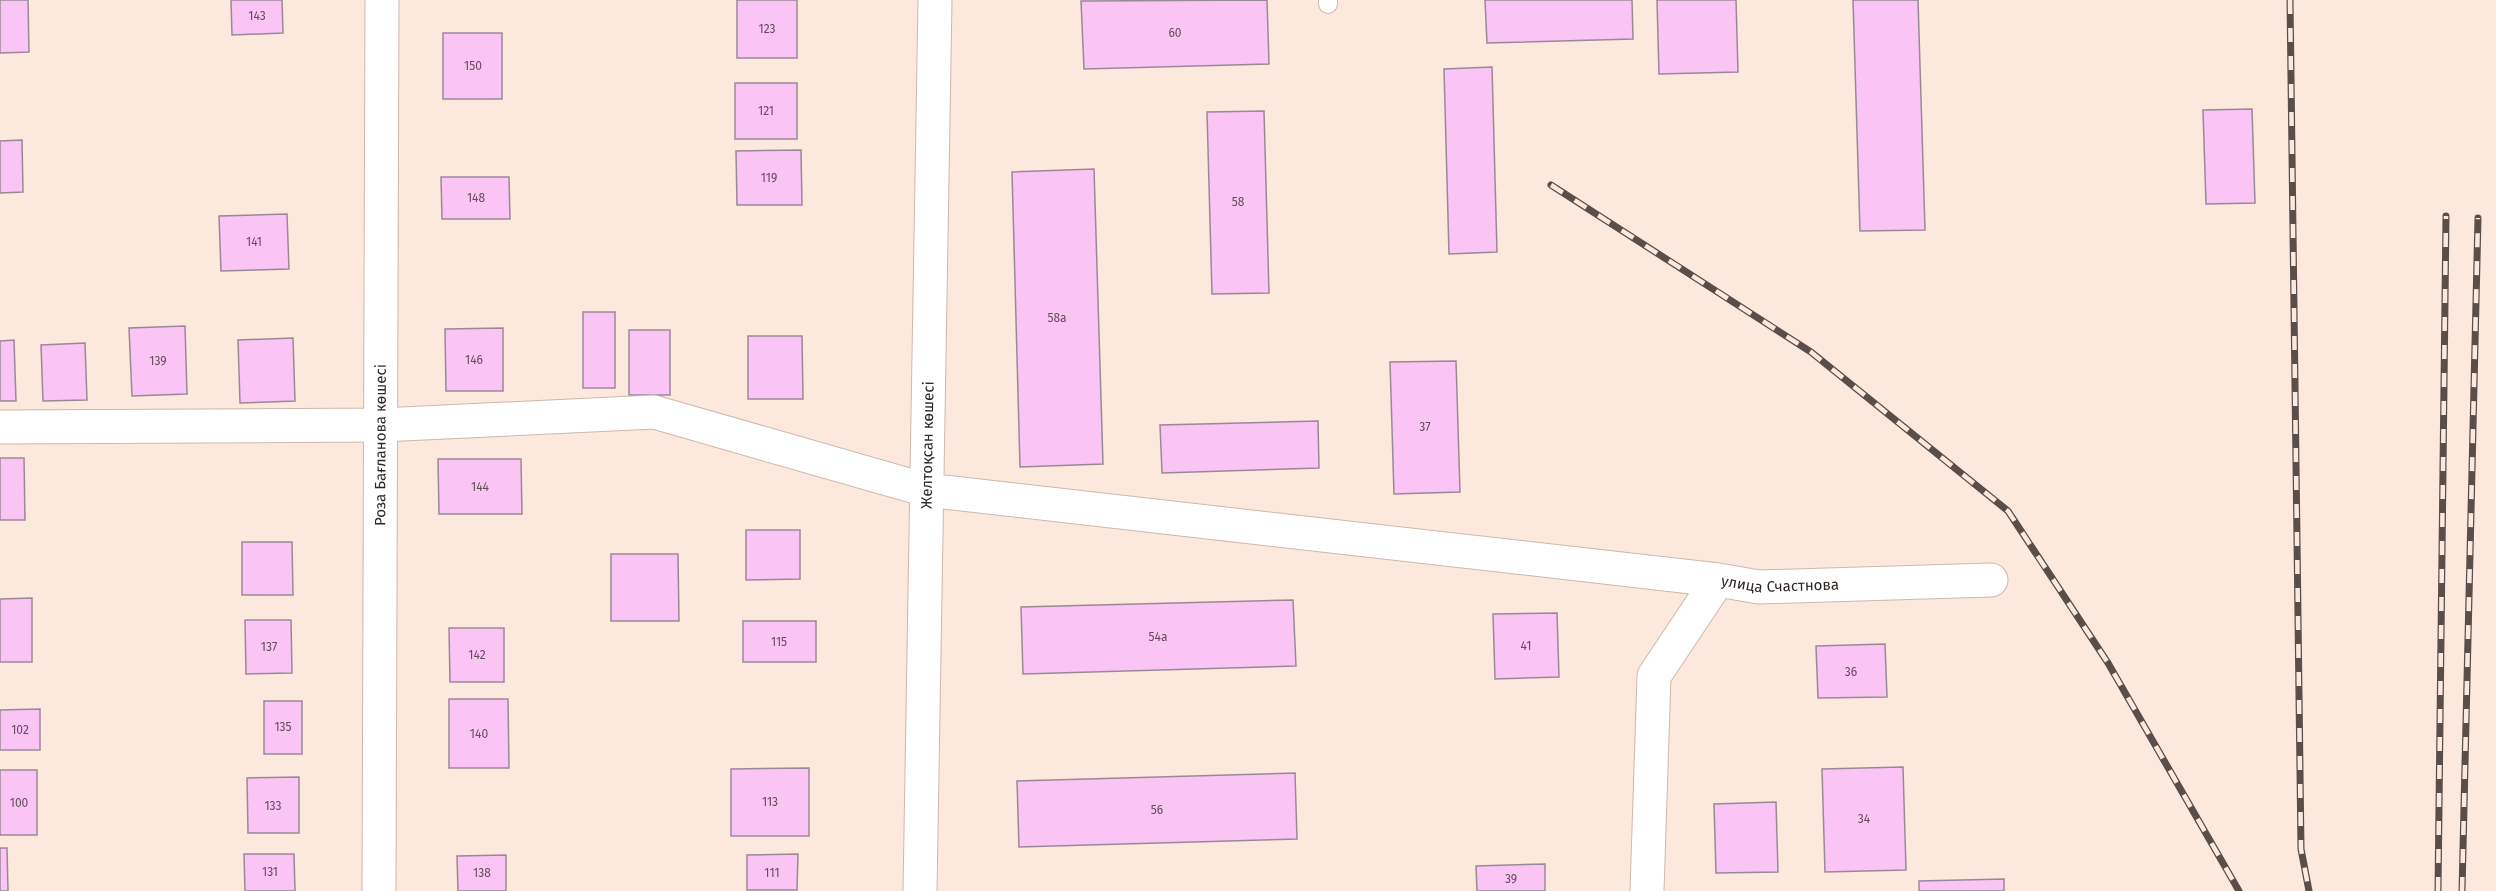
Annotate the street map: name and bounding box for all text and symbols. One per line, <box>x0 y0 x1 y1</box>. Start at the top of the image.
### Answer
house number: 143 <box>248 9 266 23</box>
house number: 123 <box>758 22 776 36</box>
house number: 60 <box>1168 26 1182 40</box>
house number: 150 <box>464 59 482 73</box>
house number: 121 <box>758 104 774 118</box>
house number: 119 <box>761 171 777 185</box>
house number: 148 <box>467 191 485 205</box>
house number: 58 <box>1232 195 1245 209</box>
house number: 141 <box>246 235 262 249</box>
house number: 58а <box>1047 311 1067 325</box>
house number: 146 <box>465 353 483 367</box>
house number: 139 <box>149 354 167 368</box>
street label: Роза Бағланова көшесі <box>371 364 390 526</box>
street label: Желтоқсан көшесі <box>917 381 938 509</box>
house number: 37 <box>1419 420 1431 434</box>
house number: 144 <box>471 480 490 494</box>
street label: улица Счастнова <box>1720 572 1839 596</box>
house number: 54а <box>1149 630 1167 644</box>
house number: 115 <box>771 635 787 649</box>
house number: 41 <box>1521 639 1531 653</box>
house number: 137 <box>261 640 277 654</box>
house number: 142 <box>468 648 486 662</box>
house number: 36 <box>1845 665 1857 679</box>
house number: 135 <box>274 720 292 734</box>
house number: 102 <box>11 723 29 737</box>
house number: 140 <box>470 727 488 741</box>
house number: 113 <box>762 795 778 809</box>
house number: 100 <box>10 796 29 810</box>
house number: 133 <box>264 799 282 813</box>
house number: 56 <box>1151 803 1163 817</box>
house number: 34 <box>1858 812 1871 826</box>
house number: 131 <box>262 865 278 879</box>
house number: 138 <box>473 866 491 880</box>
house number: 111 <box>764 866 780 880</box>
house number: 39 <box>1505 872 1517 886</box>

